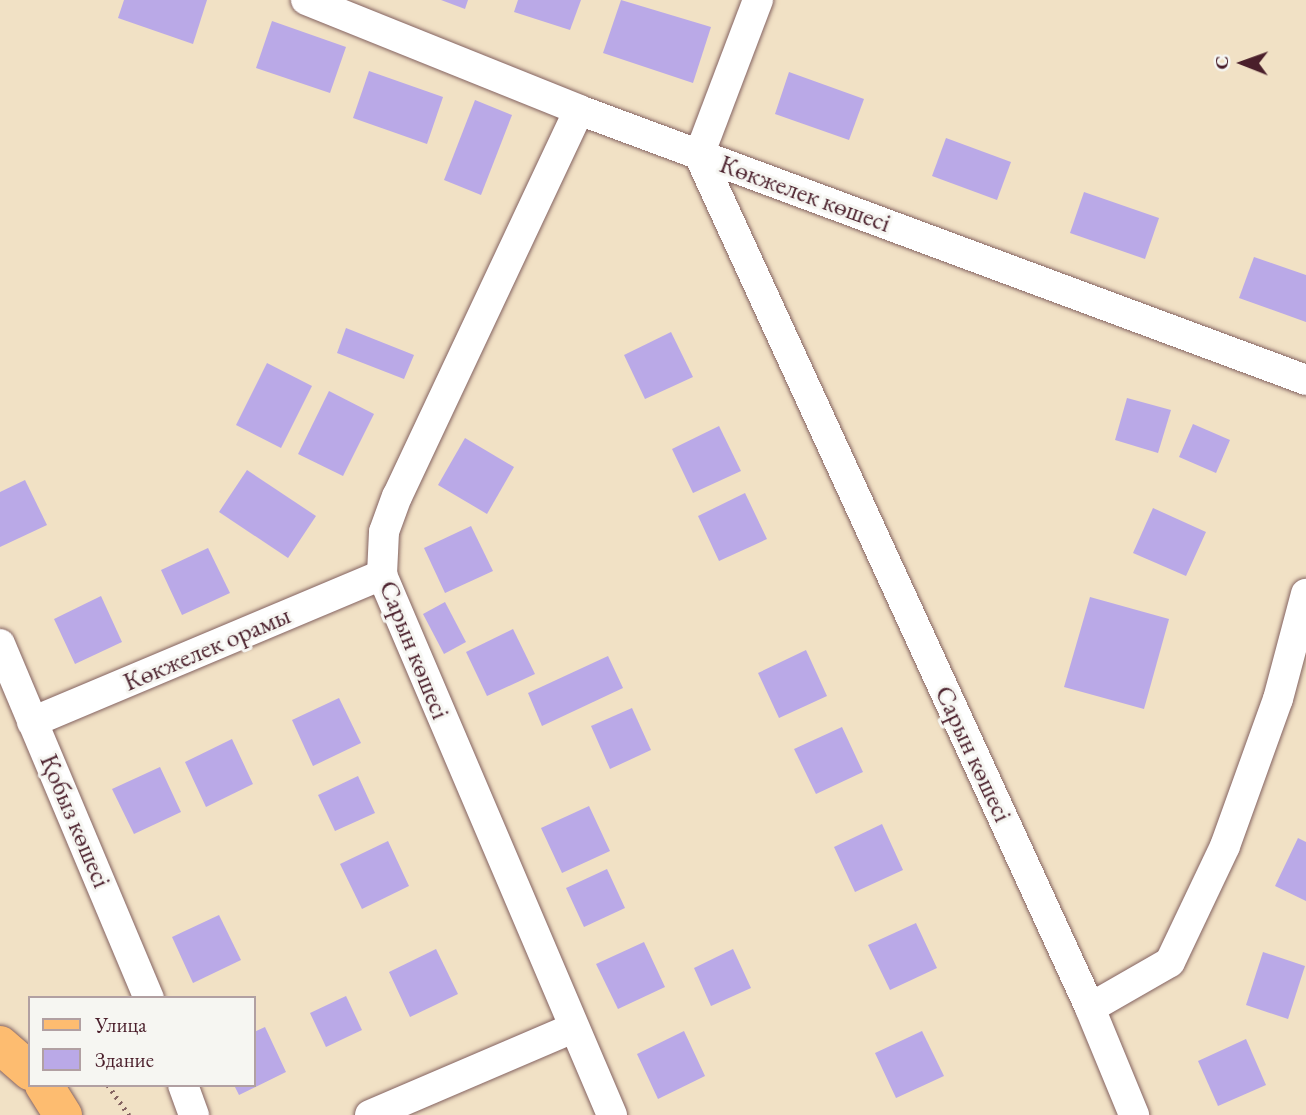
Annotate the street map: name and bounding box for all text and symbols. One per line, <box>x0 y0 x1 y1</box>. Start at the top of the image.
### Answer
north arrow <box>1208 28 1278 98</box>
text: С <box>1209 56 1234 70</box>
street label: Көкжелек көшесі <box>715 149 895 239</box>
street label: Сарын көшесі <box>372 576 456 724</box>
street label: Көкжелек орамы <box>119 600 295 698</box>
street label: Сарын көшесі <box>928 681 1018 827</box>
street label: Қобыз көшесі <box>33 749 117 893</box>
legend <box>28 996 256 1087</box>
text: Улица <box>95 1011 147 1038</box>
text: Здание <box>95 1046 154 1073</box>

